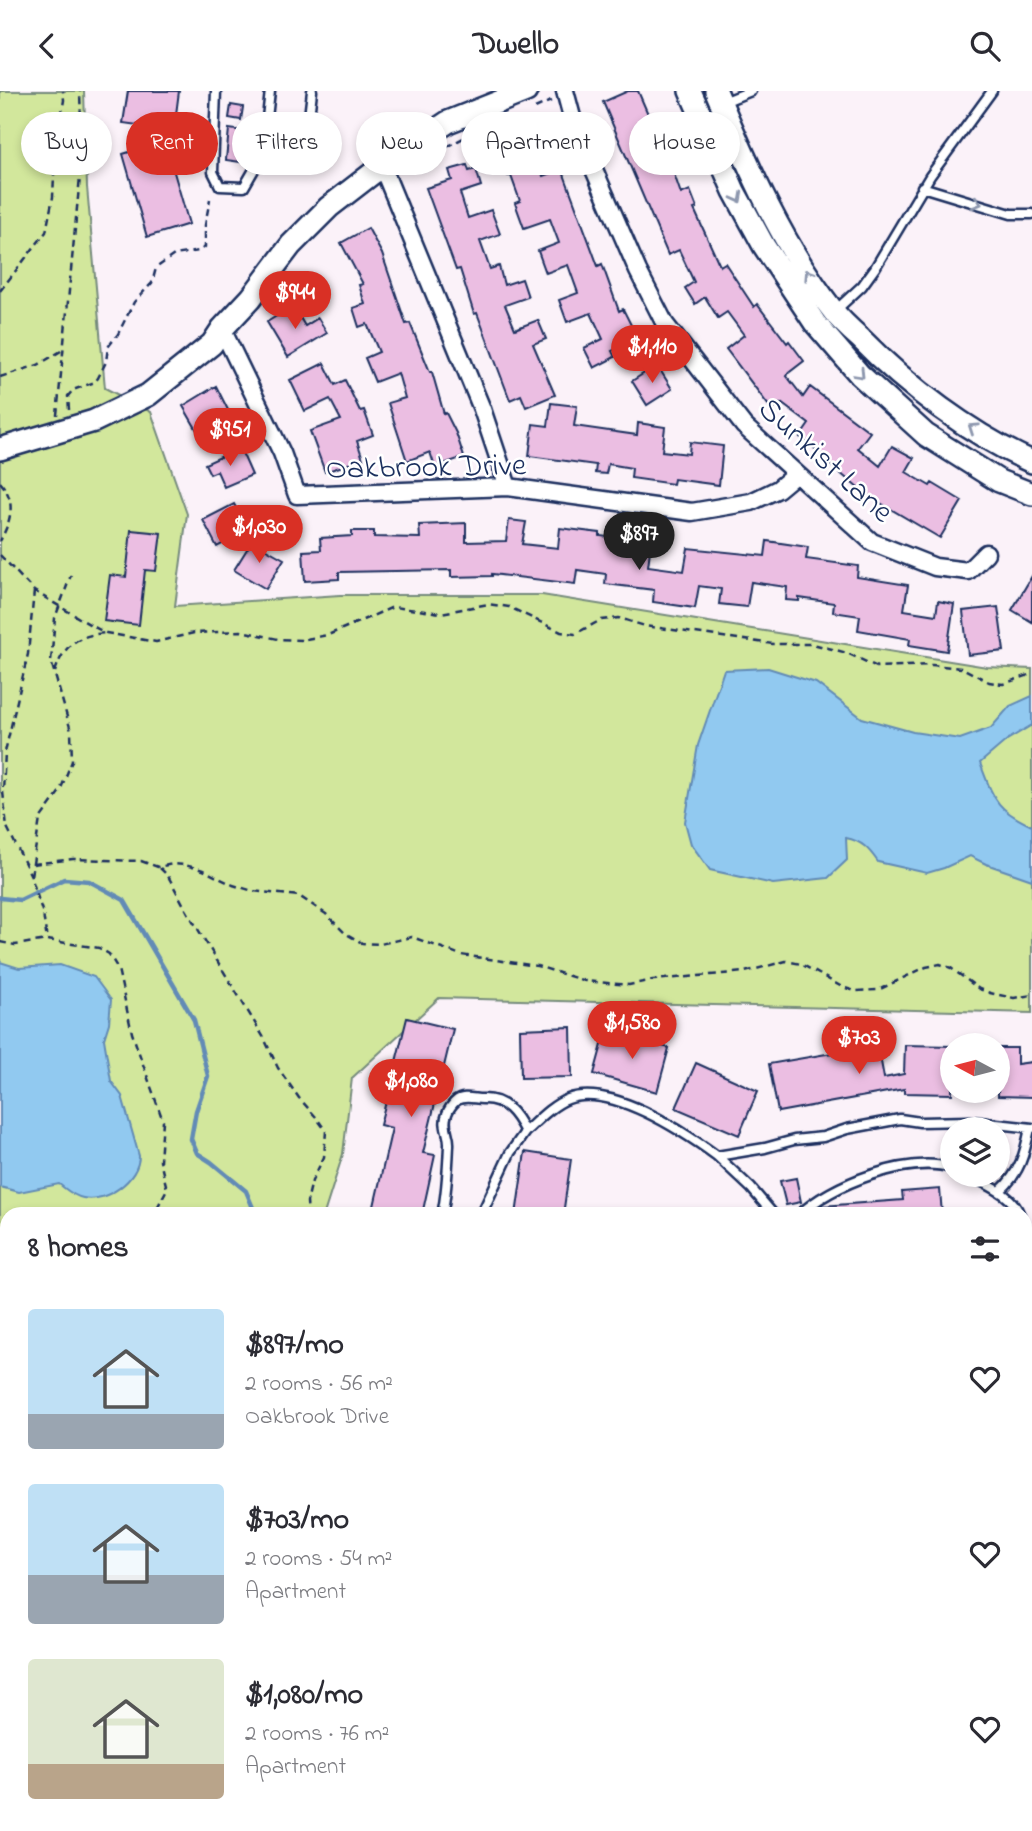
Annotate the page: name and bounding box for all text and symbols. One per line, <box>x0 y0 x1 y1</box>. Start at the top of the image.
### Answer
text: Dwello <box>473 22 559 69</box>
icon: back <box>28 27 66 65</box>
icon: search <box>966 27 1004 65</box>
chip: Buy <box>21 112 112 175</box>
chip: Rent <box>126 112 218 175</box>
chip: Filters <box>232 112 342 175</box>
chip: New <box>356 112 447 175</box>
chip: Apartment <box>461 112 615 175</box>
chip: House <box>629 112 740 175</box>
one-way arrow <box>730 191 743 203</box>
one-way arrow <box>971 195 983 210</box>
one-way arrow <box>805 269 817 282</box>
pin: $944 <box>254 271 336 331</box>
text: $944 <box>275 277 315 310</box>
pin: $1,110 <box>595 325 709 385</box>
text: $1,110 <box>627 331 677 364</box>
one-way arrow <box>852 366 865 379</box>
street label: Sunkist Lane <box>746 388 904 536</box>
pin: $951 <box>189 409 271 468</box>
text: $951 <box>209 414 251 447</box>
one-way arrow <box>968 424 981 437</box>
street label: Oakbrook Drive <box>326 443 527 494</box>
pin: $1,030 <box>202 505 316 565</box>
text: $1,030 <box>232 511 286 544</box>
pin: $897 <box>598 512 680 572</box>
text: $897 <box>620 518 658 551</box>
pin: $1,580 <box>575 1002 689 1061</box>
text: $1,580 <box>604 1007 660 1040</box>
pin: $703 <box>818 1017 900 1076</box>
text: $703 <box>838 1022 880 1055</box>
north arrow <box>940 1033 1010 1103</box>
map controls <box>940 1033 1010 1187</box>
pin: $1,080 <box>354 1059 468 1119</box>
text: $1,080 <box>384 1065 438 1098</box>
button: layers <box>940 1117 1010 1187</box>
text: 8 homes <box>28 1227 129 1271</box>
icon: filters <box>966 1230 1004 1268</box>
text: $897/mo <box>245 1324 344 1368</box>
icon: home <box>84 1337 168 1421</box>
icon: heart <box>966 1360 1004 1398</box>
text: 2 rooms · 56 m² <box>245 1368 393 1401</box>
text: Oakbrook Drive <box>245 1401 389 1434</box>
text: $703/mo <box>245 1499 349 1543</box>
icon: home <box>84 1512 168 1596</box>
icon: heart <box>966 1535 1004 1573</box>
text: 2 rooms · 54 m² <box>245 1543 392 1576</box>
text: Apartment <box>245 1576 346 1609</box>
text: $1,080/mo <box>245 1674 363 1718</box>
icon: home <box>84 1687 168 1771</box>
icon: heart <box>966 1710 1004 1748</box>
text: 2 rooms · 76 m² <box>245 1718 389 1751</box>
text: Apartment <box>245 1751 346 1784</box>

